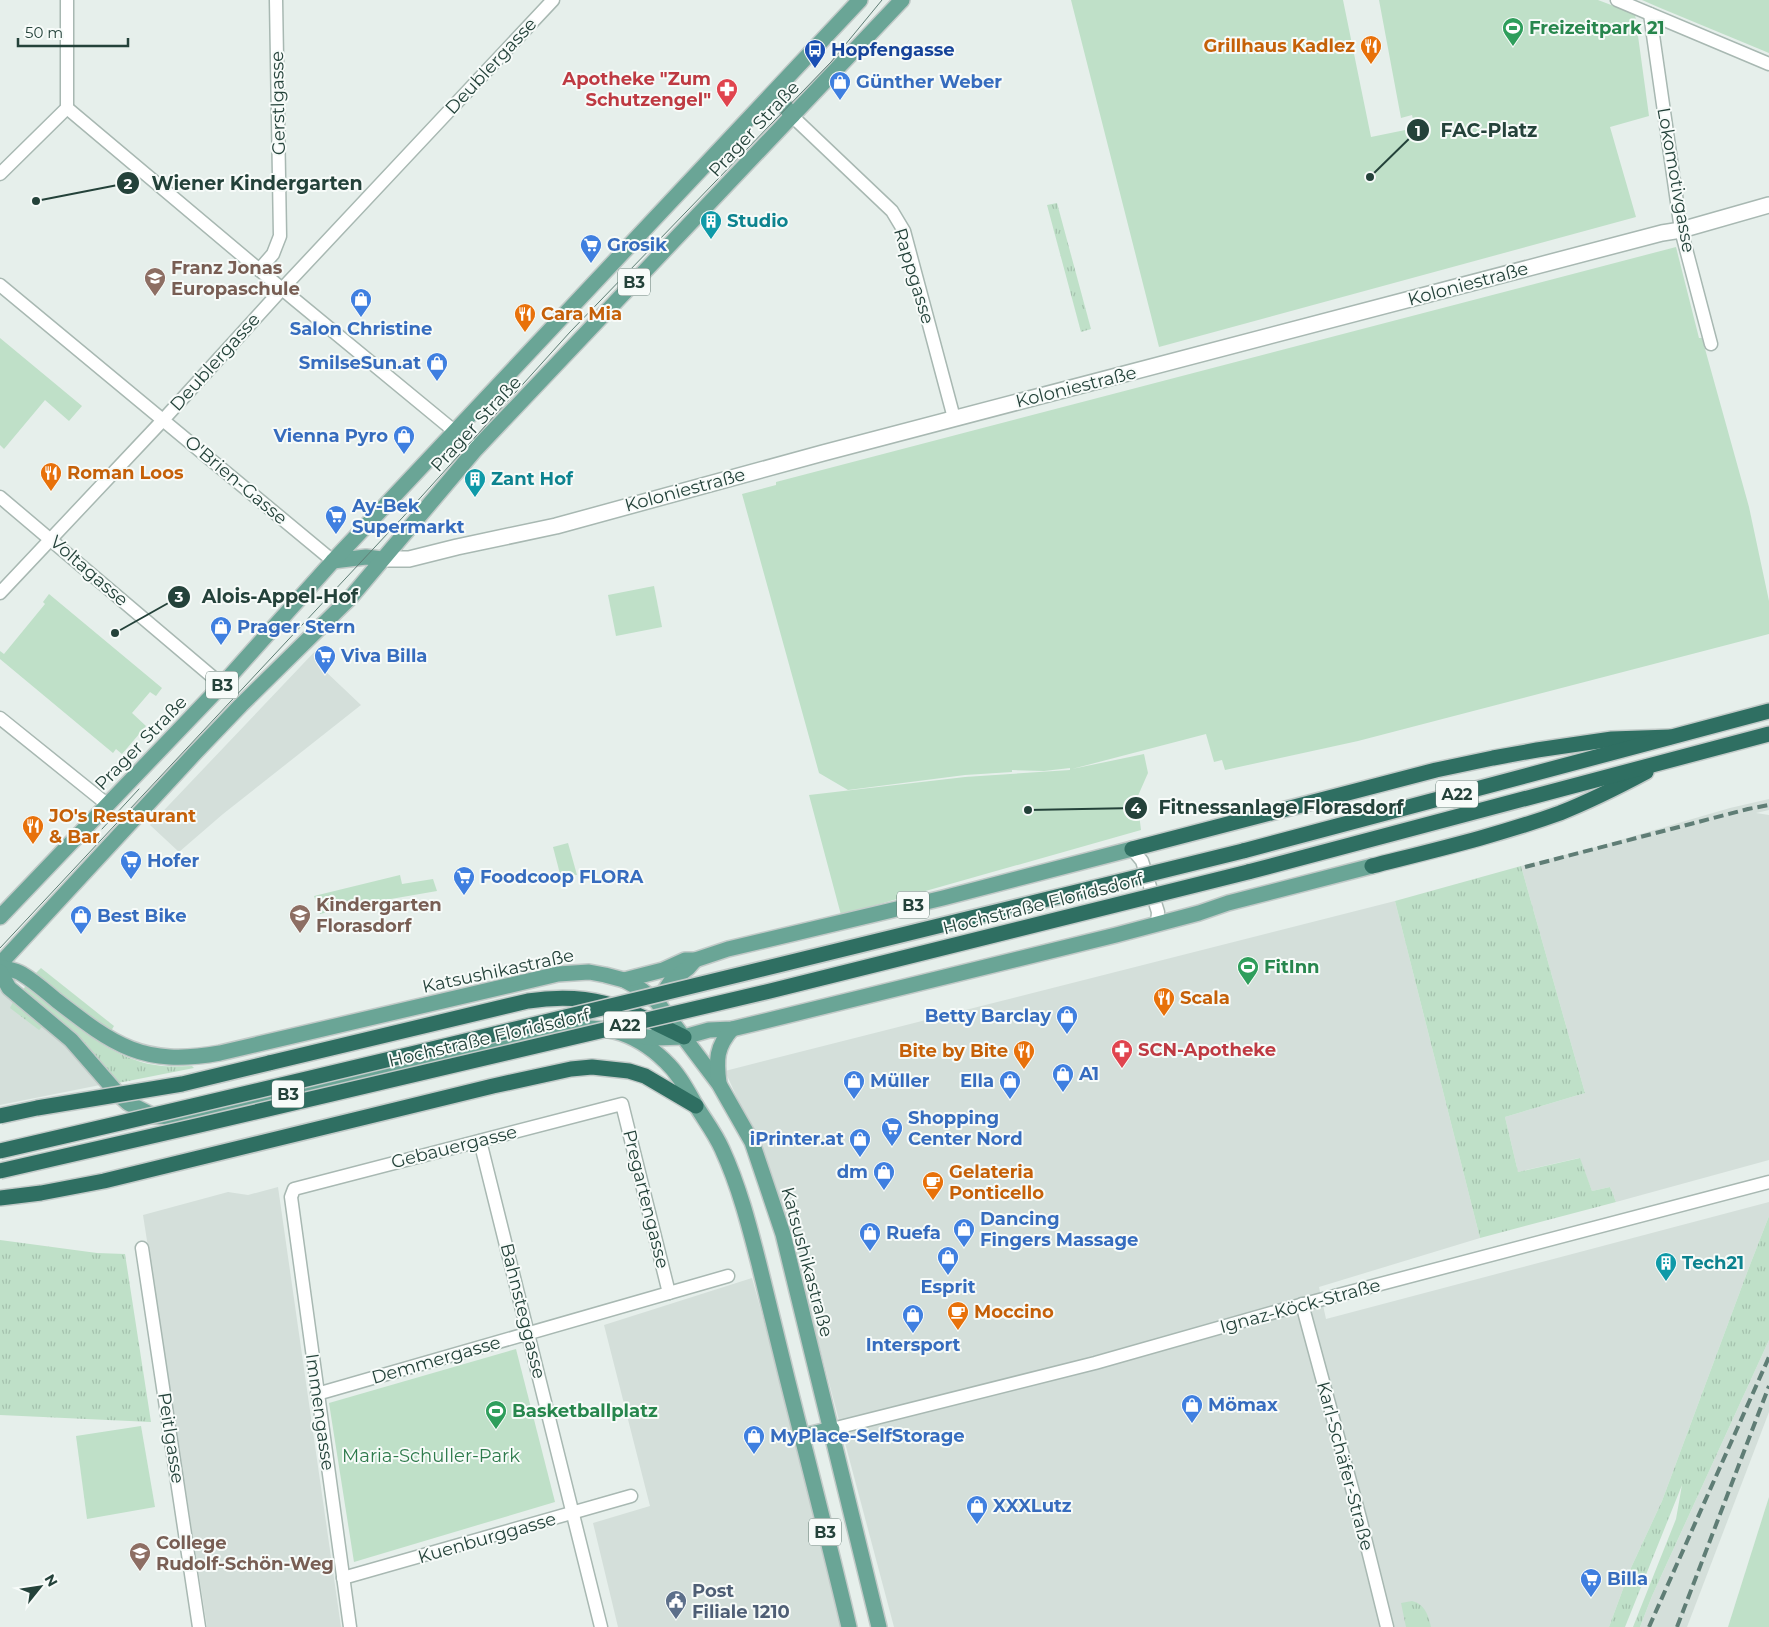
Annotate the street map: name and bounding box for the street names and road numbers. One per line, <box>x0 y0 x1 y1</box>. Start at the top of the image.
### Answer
street label: Deublergasse <box>441 13 541 119</box>
street label: Gerstlgasse <box>266 51 290 155</box>
street label: Prager Straße <box>704 76 804 182</box>
street label: Lokomotivgasse <box>1652 106 1700 254</box>
street label: Rappgasse <box>889 225 939 327</box>
street label: Koloniestraße <box>1405 257 1531 311</box>
road number: B3 <box>618 268 650 296</box>
street label: Deublergasse <box>165 308 265 415</box>
street label: Koloniestraße <box>1013 361 1139 413</box>
street label: Prager Straße <box>426 371 526 477</box>
street label: O'Brien-Gasse <box>180 431 292 529</box>
street label: Koloniestraße <box>622 463 748 517</box>
street label: Voltagasse <box>45 531 133 611</box>
road number: B3 <box>206 672 238 698</box>
street label: Prager Straße <box>90 691 192 795</box>
road number: A22 <box>1436 781 1478 808</box>
street label: Hochstraße Floridsdorf <box>940 868 1147 940</box>
road number: B3 <box>897 892 929 918</box>
street label: Katsushikastraße <box>420 944 576 998</box>
street label: Hochstraße Floridsdorf <box>386 1004 593 1072</box>
road number: A22 <box>604 1012 646 1038</box>
road number: B3 <box>272 1080 304 1108</box>
street label: Gebauergasse <box>389 1121 519 1173</box>
street label: Pregartengasse <box>618 1127 674 1271</box>
street label: Katsushikastraße <box>776 1185 838 1340</box>
street label: Bahnsteggasse <box>496 1241 551 1381</box>
street label: Ignaz-Köck-Straße <box>1217 1274 1383 1338</box>
street label: Demmergasse <box>369 1331 503 1389</box>
street label: Immengasse <box>301 1352 339 1472</box>
street label: Karl-Schäfer-Straße <box>1312 1379 1378 1553</box>
street label: Peitlgasse <box>153 1391 189 1485</box>
street label: Kuenburggasse <box>415 1508 559 1568</box>
road number: B3 <box>809 1518 841 1545</box>

